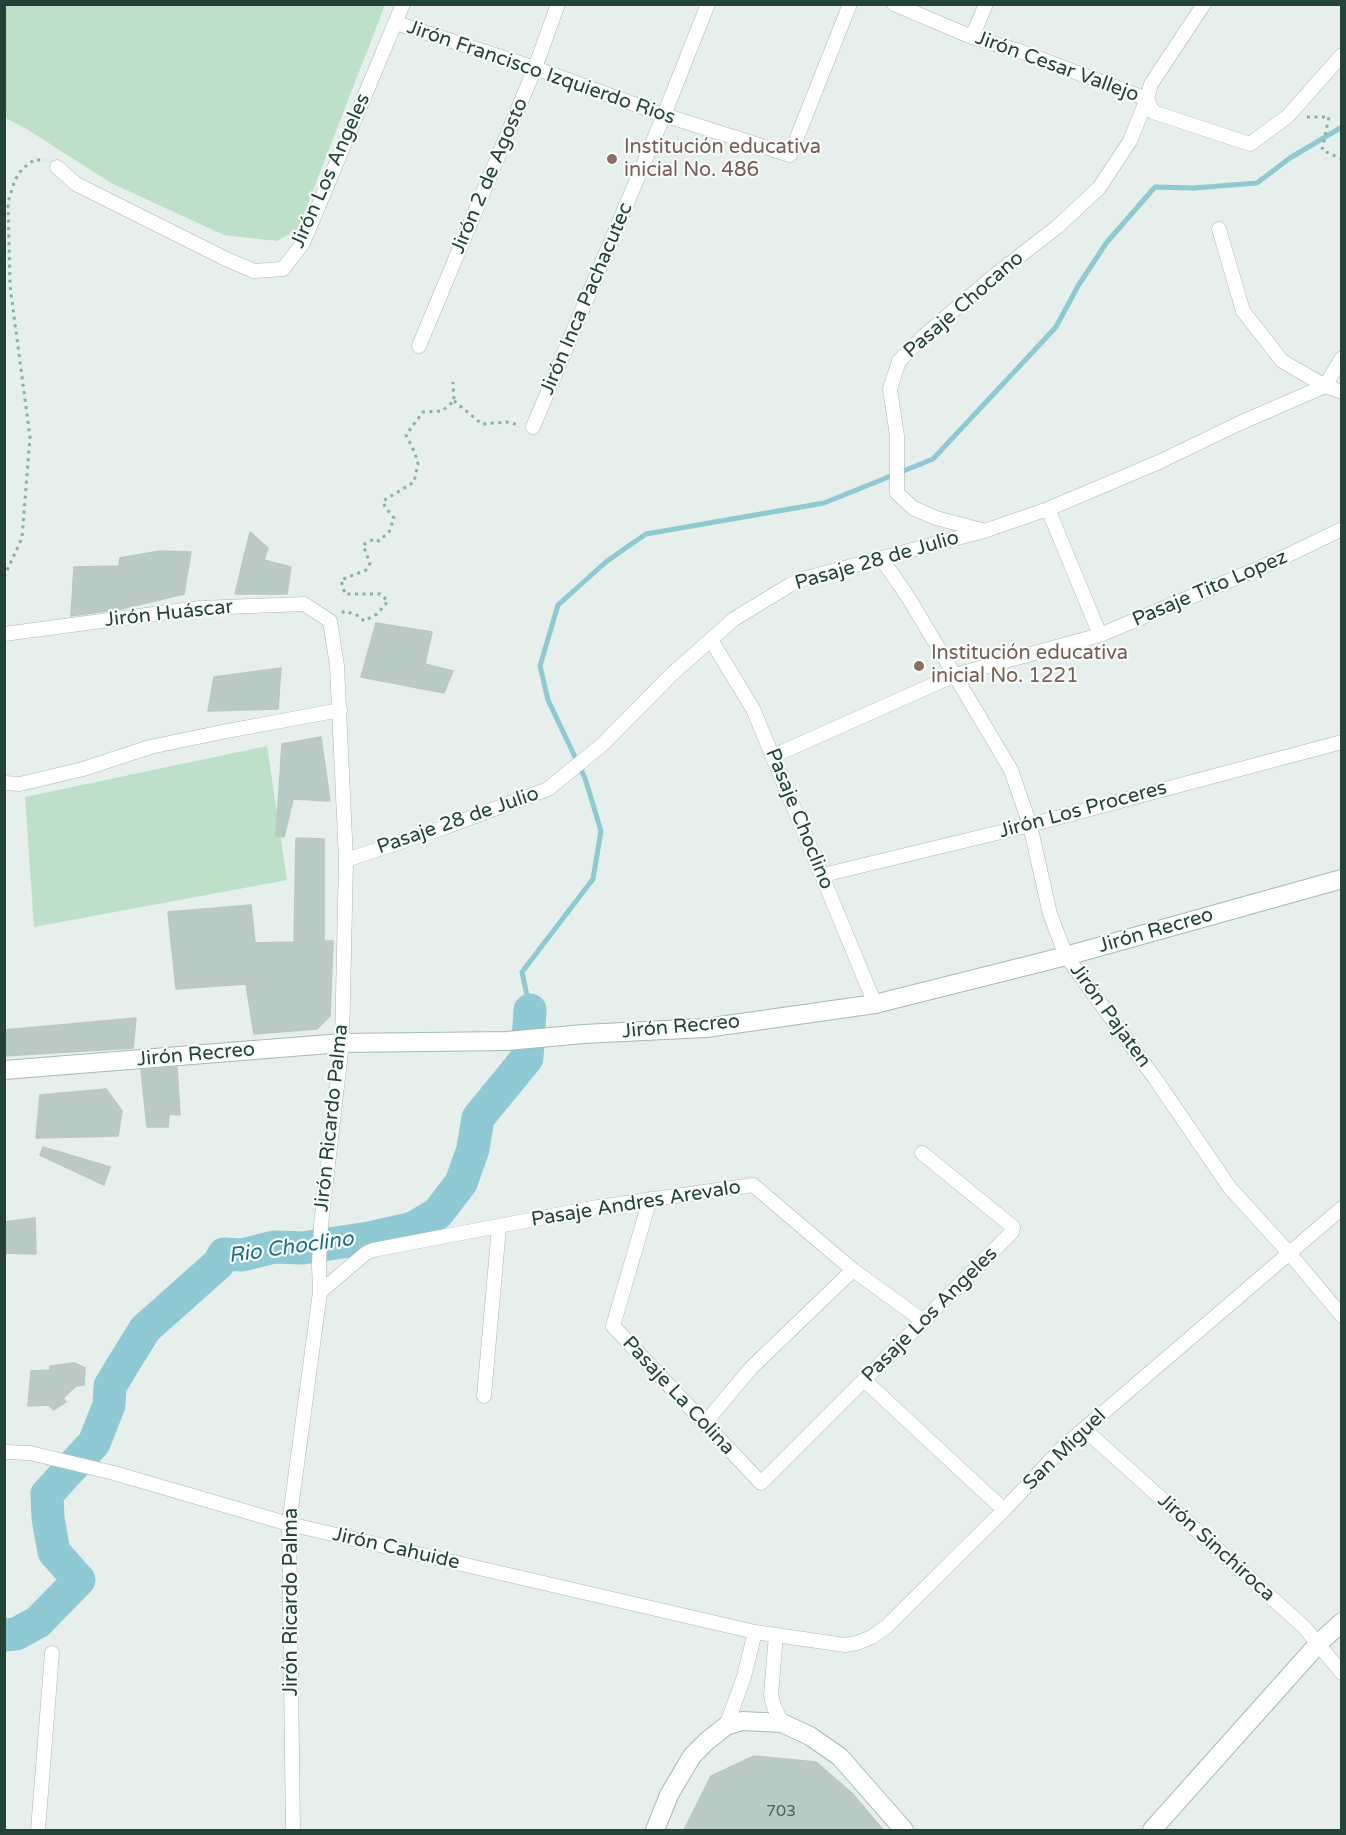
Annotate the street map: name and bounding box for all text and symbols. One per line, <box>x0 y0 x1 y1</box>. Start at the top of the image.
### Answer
street label: Jirón Francisco Izquierdo Rios <box>404 16 678 130</box>
street label: Jirón Cesar Vallejo <box>972 26 1142 108</box>
street label: Jirón Los Angeles <box>286 90 376 252</box>
street label: Jirón 2 de Agosto <box>446 95 534 257</box>
place label: Institución educativa inicial No. 486 <box>624 136 821 183</box>
marker: Institución educativa inicial No. 486 <box>605 152 619 166</box>
street label: Jirón Inca Pachacutec <box>536 199 638 399</box>
street label: Pasaje Chocano <box>899 246 1029 364</box>
street label: Pasaje 28 de Julio <box>792 526 962 596</box>
street label: Pasaje Tito Lopez <box>1129 546 1291 632</box>
street label: Jirón Huáscar <box>104 595 234 633</box>
place label: Institución educativa inicial No. 1221 <box>931 642 1128 689</box>
marker: Institución educativa inicial No. 1221 <box>912 659 926 673</box>
street label: Pasaje Choclino <box>760 745 838 893</box>
street label: Jirón Los Proceres <box>997 776 1169 844</box>
street label: Pasaje 28 de Julio <box>374 782 542 860</box>
street label: Jirón Recreo <box>1096 903 1216 959</box>
street label: Jirón Pajaten <box>1064 959 1156 1073</box>
street label: Jirón Recreo <box>621 1010 741 1044</box>
street label: Jirón Ricardo Palma <box>310 1023 354 1213</box>
street label: Jirón Recreo <box>136 1038 256 1072</box>
street label: Pasaje Andres Arevalo <box>529 1176 743 1232</box>
water label: Rio Choclino <box>227 1227 355 1269</box>
street label: Pasaje Los Angeles <box>857 1242 1003 1388</box>
street label: Pasaje La Colina <box>617 1332 739 1460</box>
street label: San Miguel <box>1018 1405 1112 1495</box>
street label: Jirón Sinchiroca <box>1152 1489 1280 1607</box>
street label: Jirón Ricardo Palma <box>280 1508 304 1696</box>
street label: Jirón Cahuide <box>330 1523 462 1575</box>
house number: 703 <box>766 1802 796 1822</box>

